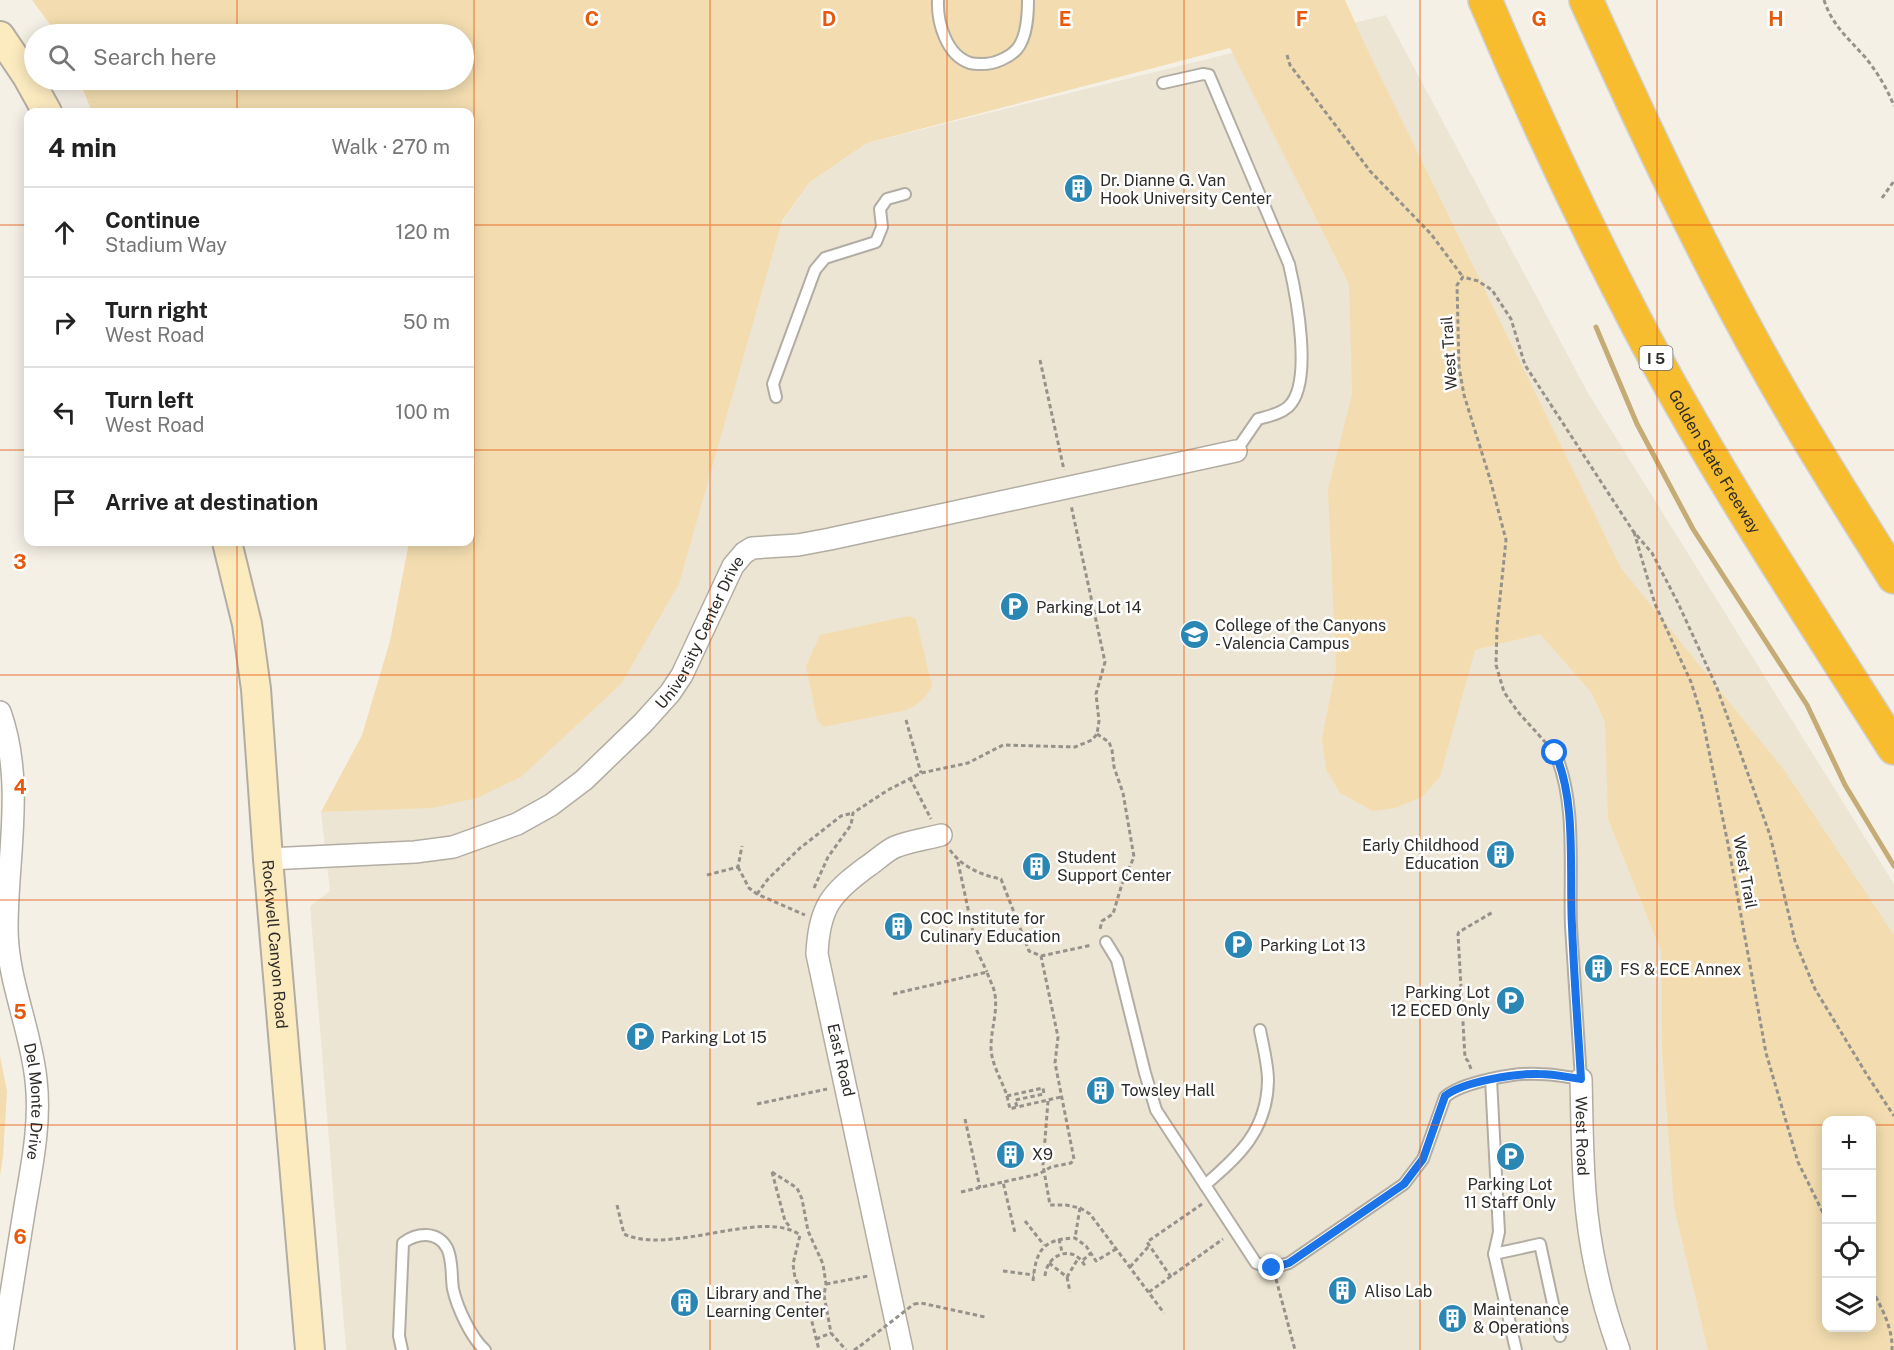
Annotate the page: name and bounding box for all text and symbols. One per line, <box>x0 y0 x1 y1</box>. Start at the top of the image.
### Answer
text: C <box>585 7 599 31</box>
text: D <box>822 7 836 31</box>
text: E <box>1059 7 1071 31</box>
text: F <box>1296 7 1308 31</box>
text: G <box>1531 7 1547 31</box>
text: H <box>1768 7 1784 31</box>
search box <box>24 24 474 90</box>
icon: search <box>45 41 78 74</box>
text: Search here <box>93 44 217 70</box>
text: 4 min <box>48 132 117 163</box>
text: Walk · 270 m <box>331 135 450 159</box>
place label: Dr. Dianne G. Van Hook University Center <box>1100 171 1272 208</box>
building icon: Dr. Dianne G. Van Hook University Center <box>1063 173 1095 205</box>
text: Continue <box>105 207 200 233</box>
icon: ahead <box>48 216 81 249</box>
text: 120 m <box>396 220 450 244</box>
text: Stadium Way <box>105 233 227 257</box>
text: Turn right <box>105 297 208 323</box>
icon: right <box>48 306 81 339</box>
text: 50 m <box>403 310 450 334</box>
street label: West Trail <box>1437 315 1461 391</box>
text: West Road <box>105 323 204 347</box>
road number: I 5 <box>1640 346 1672 370</box>
street label: Golden State Freeway <box>1665 386 1765 537</box>
text: Turn left <box>105 387 194 413</box>
icon: left <box>48 396 81 429</box>
text: 100 m <box>395 400 450 424</box>
text: West Road <box>105 413 204 437</box>
icon: arrive <box>48 486 81 519</box>
text: Arrive at destination <box>105 489 318 515</box>
text: 3 <box>13 550 27 574</box>
street label: University Center Drive <box>651 551 748 713</box>
parking icon: Parking Lot 14 <box>999 591 1031 623</box>
place label: Parking Lot 14 <box>1036 598 1142 617</box>
place label: College of the Canyons - Valencia Campus <box>1215 616 1386 653</box>
school or university icon: College of the Canyons - Valencia Campus <box>1178 618 1210 650</box>
route start <box>1541 739 1567 765</box>
text: 4 <box>13 775 27 799</box>
street label: West Trail <box>1729 834 1761 910</box>
place label: Early Childhood Education <box>1362 836 1479 873</box>
building icon: Early Childhood Education <box>1484 838 1516 870</box>
place label: Student Support Center <box>1057 848 1172 885</box>
building icon: Student Support Center <box>1020 850 1052 882</box>
street label: Rockwell Canyon Road <box>259 859 292 1029</box>
place label: COC Institute for Culinary Education <box>920 909 1060 946</box>
building icon: COC Institute for Culinary Education <box>883 911 915 943</box>
parking icon: Parking Lot 13 <box>1223 929 1255 961</box>
place label: Parking Lot 13 <box>1260 936 1366 955</box>
building icon: FS & ECE Annex <box>1583 953 1615 985</box>
place label: FS & ECE Annex <box>1620 960 1741 979</box>
place label: Parking Lot 12 ECED Only <box>1390 983 1490 1020</box>
parking icon: Parking Lot 12 ECED Only <box>1495 985 1527 1017</box>
text: 5 <box>13 1000 27 1024</box>
parking icon: Parking Lot 15 <box>624 1021 656 1053</box>
street label: East Road <box>823 1022 859 1098</box>
place label: Parking Lot 15 <box>661 1028 767 1047</box>
street label: Del Monte Drive <box>20 1041 47 1161</box>
building icon: Towsley Hall <box>1084 1074 1116 1106</box>
place label: Towsley Hall <box>1121 1081 1215 1100</box>
street label: West Road <box>1572 1096 1593 1176</box>
map controls <box>1822 1116 1876 1332</box>
button: + <box>1822 1116 1876 1170</box>
building icon: X9 <box>995 1138 1027 1170</box>
parking icon: Parking Lot 11 Staff Only <box>1494 1140 1526 1172</box>
place label: X9 <box>1032 1145 1053 1164</box>
button: − <box>1822 1170 1876 1224</box>
place label: Parking Lot 11 Staff Only <box>1464 1175 1557 1212</box>
button: locate <box>1822 1224 1876 1278</box>
text: 6 <box>13 1225 27 1249</box>
route end <box>1258 1254 1284 1280</box>
building icon: Aliso Lab <box>1327 1275 1359 1307</box>
button: layers <box>1822 1278 1876 1332</box>
place label: Aliso Lab <box>1364 1282 1432 1301</box>
place label: Library and The Learning Center <box>706 1284 826 1321</box>
building icon: Library and The Learning Center <box>669 1286 701 1318</box>
place label: Maintenance & Operations <box>1473 1300 1569 1337</box>
building icon: Maintenance & Operations <box>1436 1302 1468 1334</box>

